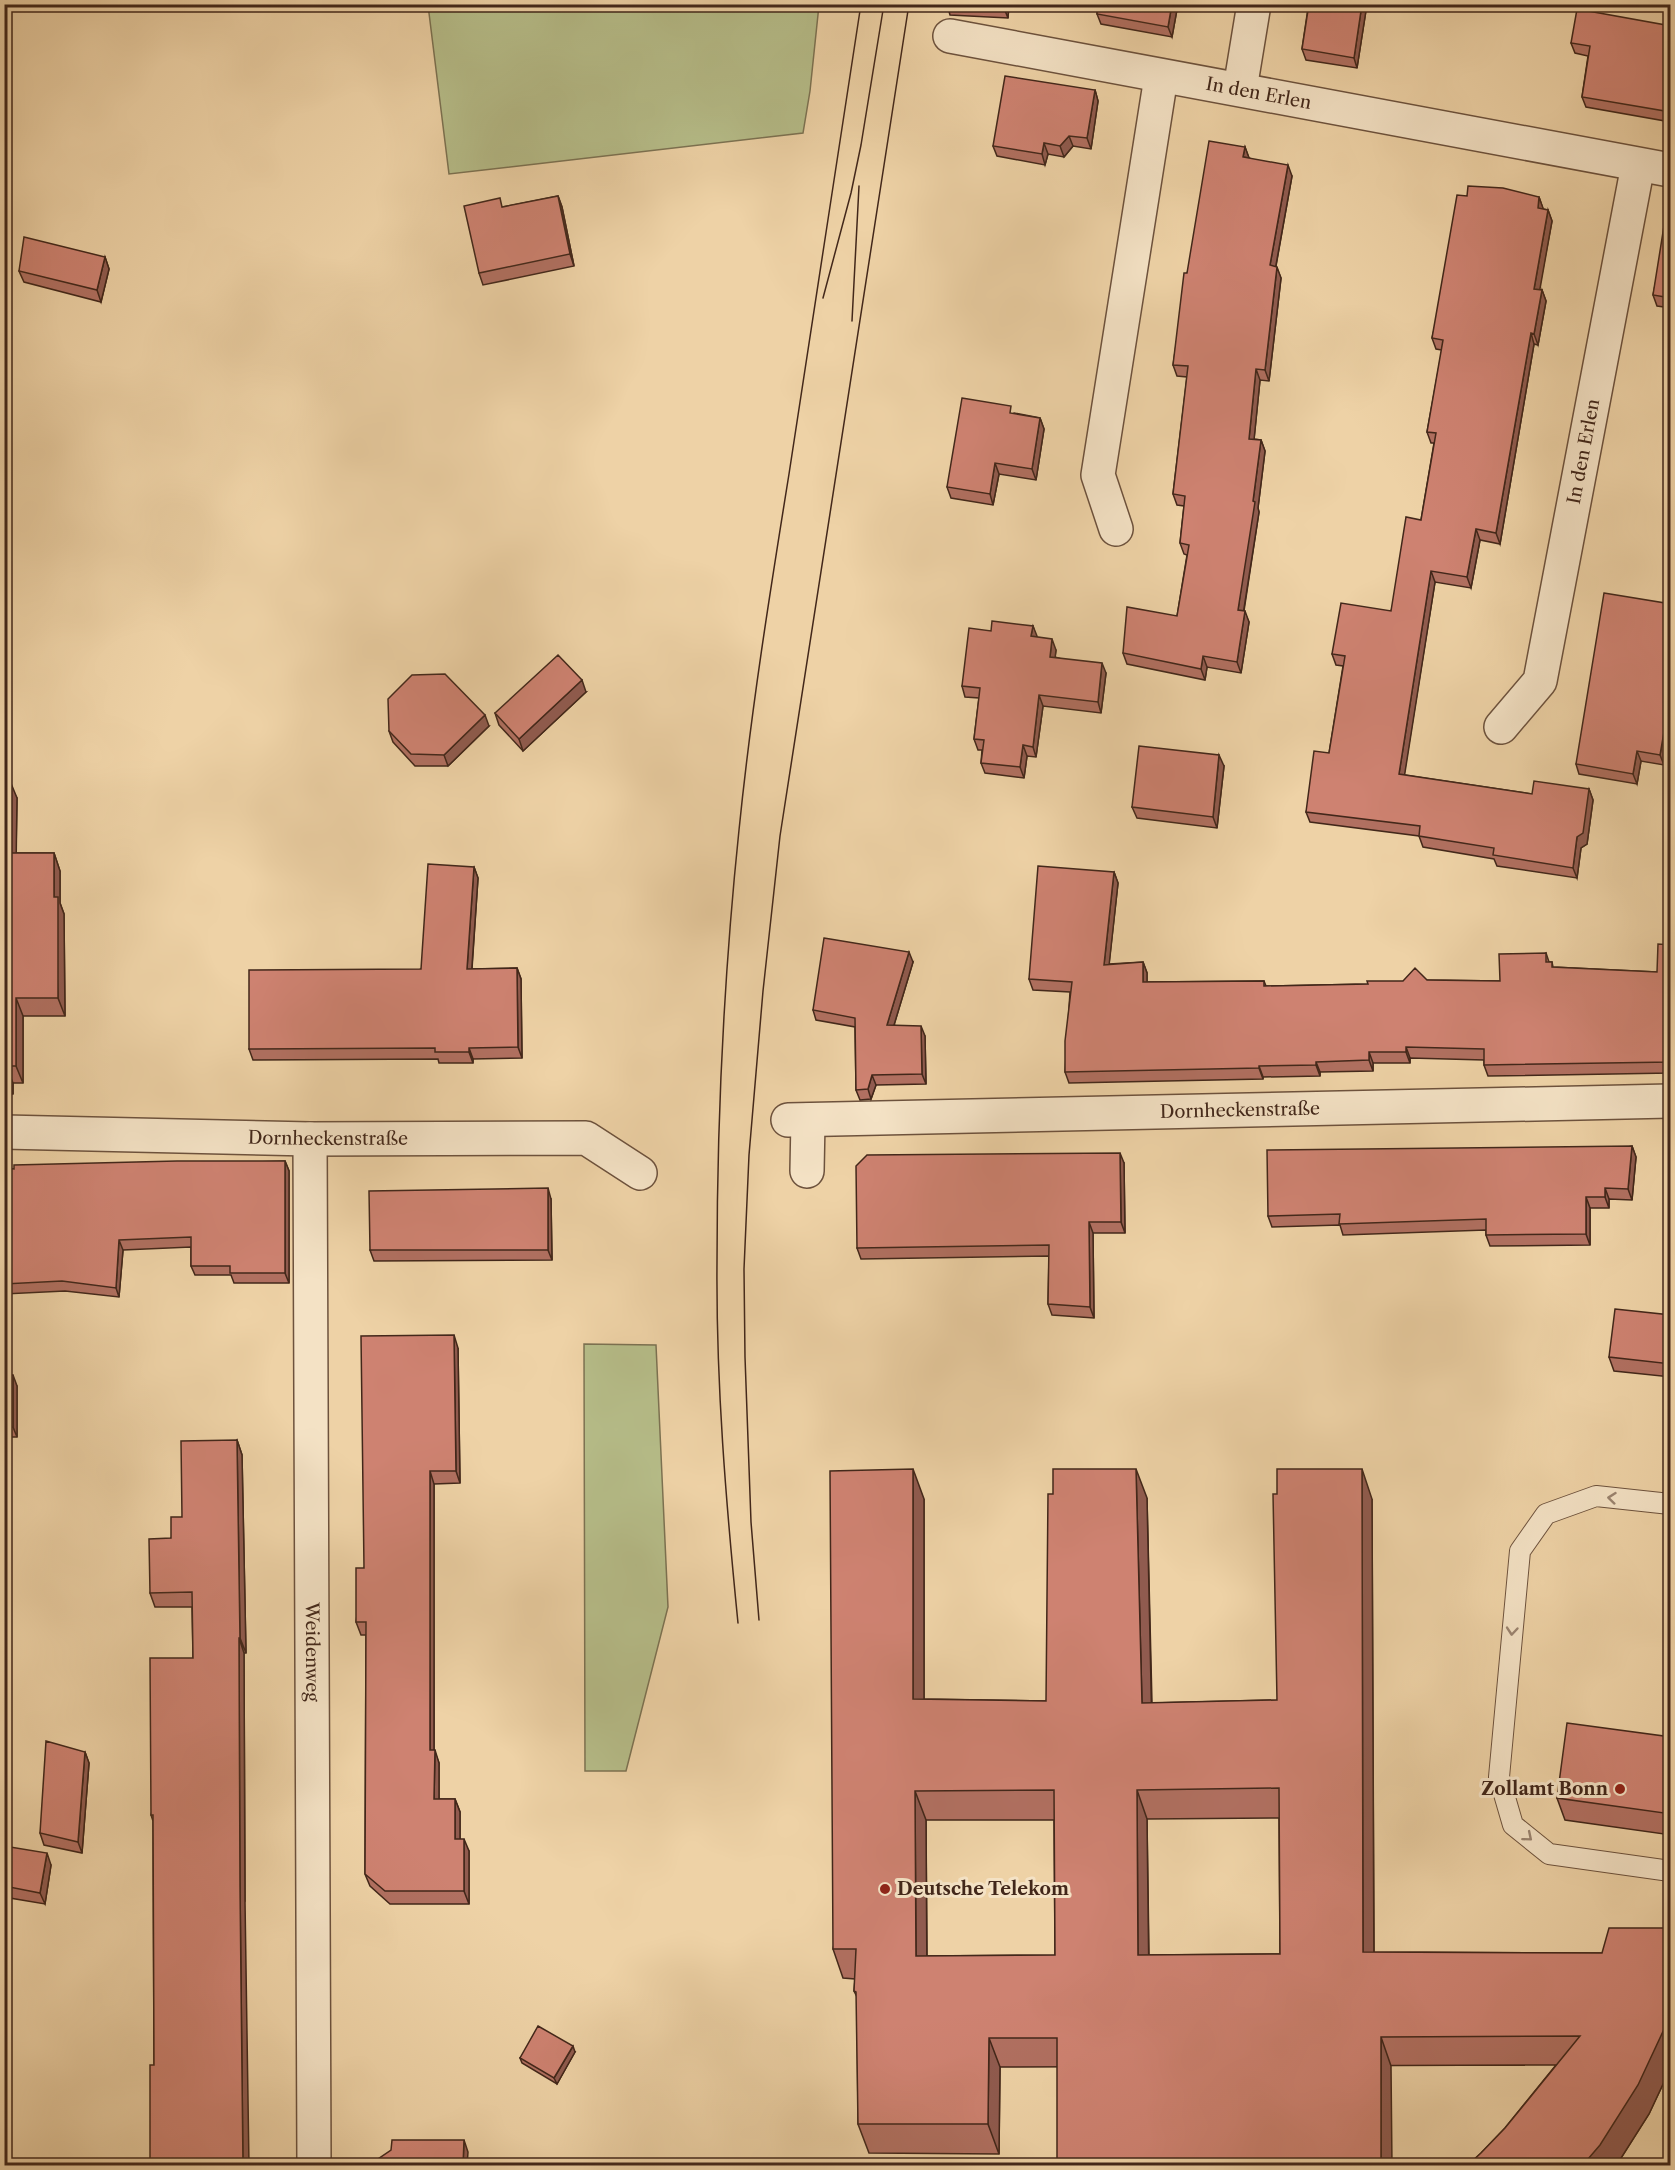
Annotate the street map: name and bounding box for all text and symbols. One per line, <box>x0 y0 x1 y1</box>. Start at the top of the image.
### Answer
street label: In den Erlen <box>1204 73 1313 114</box>
street label: In den Erlen <box>1563 397 1604 506</box>
street label: Dornheckenstraße <box>1160 1098 1320 1123</box>
street label: Dornheckenstraße <box>248 1127 408 1150</box>
one-way arrow <box>1608 1492 1617 1504</box>
street label: Weidenweg <box>301 1601 323 1702</box>
one-way arrow <box>1506 1626 1519 1635</box>
place label: Zollamt Bonn <box>1481 1778 1609 1800</box>
marker: Zollamt Bonn <box>1613 1782 1627 1796</box>
one-way arrow <box>1521 1830 1532 1841</box>
place label: Deutsche Telekom <box>897 1878 1069 1900</box>
marker: Deutsche Telekom <box>878 1882 892 1896</box>

